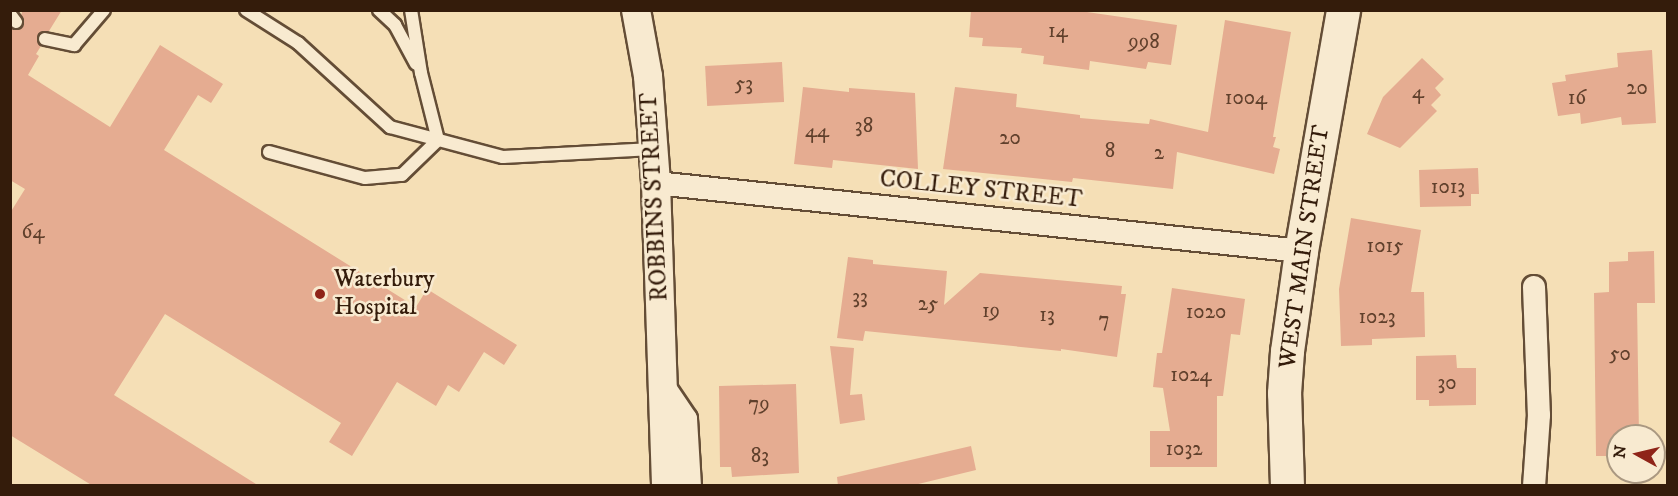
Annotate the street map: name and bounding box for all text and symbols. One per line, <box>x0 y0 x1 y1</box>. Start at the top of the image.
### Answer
house number: 14 <box>1048 18 1068 44</box>
house number: 998 <box>1128 29 1160 55</box>
house number: 53 <box>735 71 753 97</box>
house number: 20 <box>1626 75 1648 101</box>
house number: 4 <box>1412 79 1424 105</box>
house number: 1004 <box>1225 85 1267 111</box>
house number: 16 <box>1568 85 1586 111</box>
street label: ROBBINS STREET <box>635 92 675 302</box>
house number: 38 <box>855 113 873 139</box>
house number: 44 <box>805 118 829 144</box>
street label: WEST MAIN STREET <box>1274 123 1336 371</box>
house number: 20 <box>999 125 1021 151</box>
house number: 8 <box>1105 138 1115 164</box>
house number: 2 <box>1154 140 1164 166</box>
street label: COLLEY STREET <box>878 165 1084 215</box>
house number: 1013 <box>1431 174 1465 200</box>
house number: 64 <box>21 219 45 245</box>
house number: 1015 <box>1367 233 1403 259</box>
place label: Waterbury Hospital <box>334 266 434 322</box>
house number: 33 <box>852 284 868 310</box>
marker: Waterbury Hospital <box>311 285 329 303</box>
house number: 25 <box>918 291 938 317</box>
house number: 19 <box>982 298 1000 324</box>
house number: 1020 <box>1186 299 1226 325</box>
house number: 13 <box>1039 302 1055 328</box>
house number: 1023 <box>1358 304 1396 330</box>
house number: 7 <box>1098 307 1110 333</box>
house number: 50 <box>1609 341 1631 367</box>
house number: 1024 <box>1170 362 1212 388</box>
house number: 30 <box>1437 370 1457 396</box>
house number: 79 <box>748 391 770 417</box>
north arrow <box>1606 424 1666 484</box>
house number: 1032 <box>1165 436 1203 462</box>
house number: 83 <box>751 443 769 469</box>
text: N <box>1609 444 1631 460</box>

